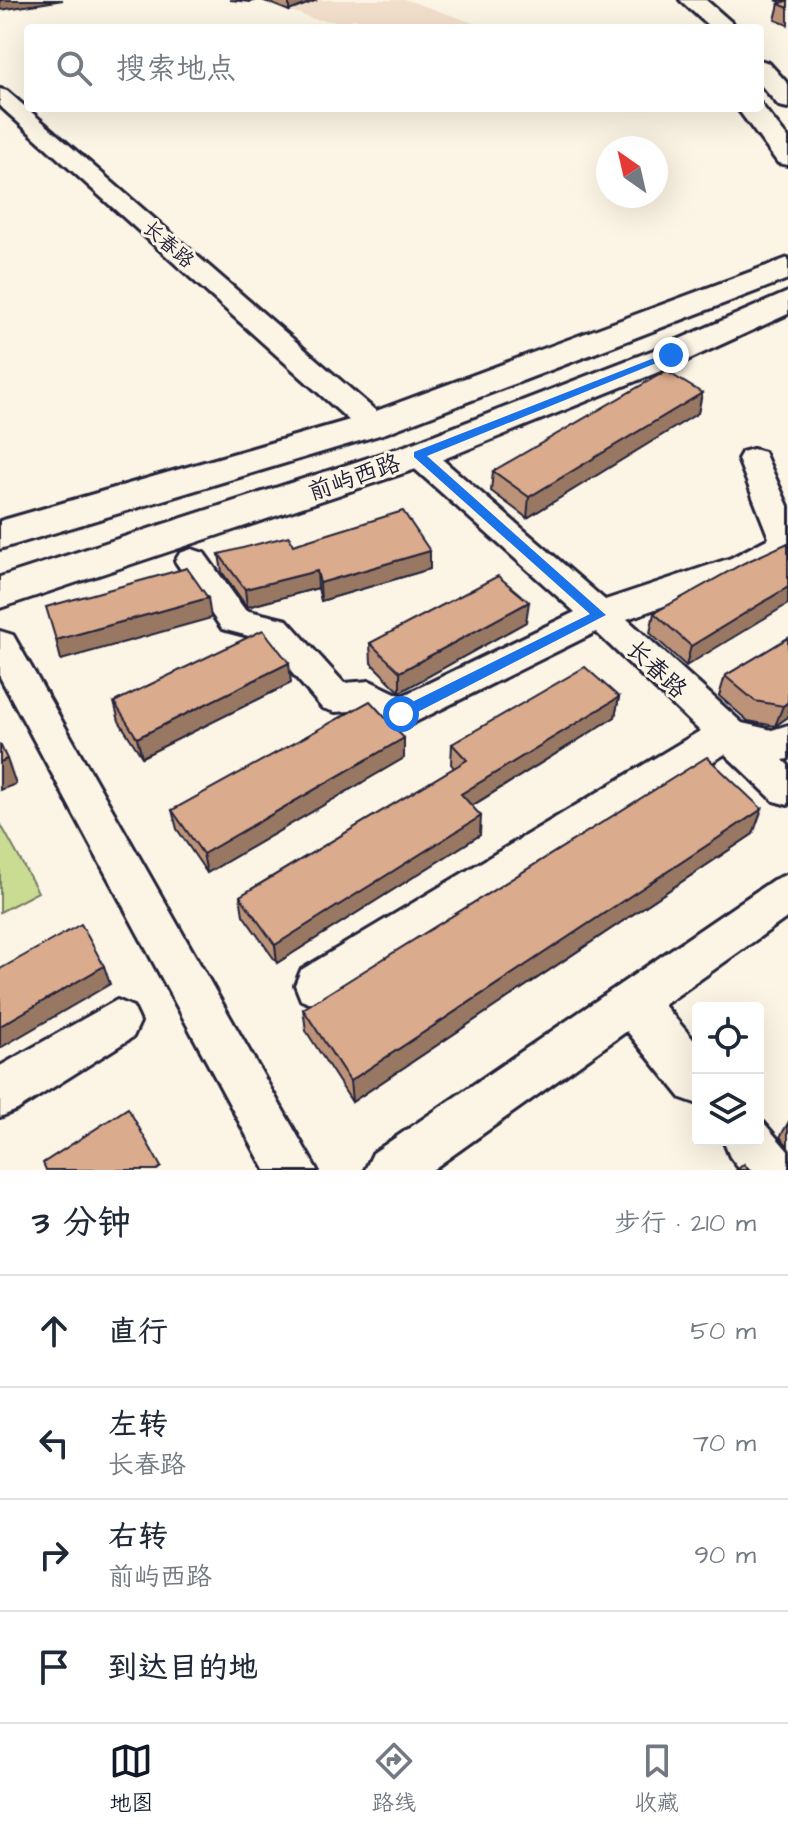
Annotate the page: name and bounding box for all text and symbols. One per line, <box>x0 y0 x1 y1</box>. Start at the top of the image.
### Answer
search box <box>24 24 764 112</box>
icon: search <box>52 46 96 90</box>
text: 搜索地点 <box>116 48 236 90</box>
north arrow <box>596 136 668 208</box>
street label: 长春路 <box>137 215 201 276</box>
route end <box>653 337 689 373</box>
street label: 前屿西路 <box>303 446 405 510</box>
street label: 长春路 <box>618 633 694 707</box>
route start <box>383 696 419 732</box>
map controls <box>692 1002 764 1146</box>
button: locate <box>692 1002 764 1074</box>
button: layers <box>692 1074 764 1146</box>
text: 3 分钟 <box>32 1199 131 1247</box>
text: 步行 · 210 m <box>614 1205 756 1241</box>
icon: ahead <box>32 1309 76 1353</box>
text: 直行 <box>108 1311 168 1353</box>
text: 50 m <box>691 1313 756 1349</box>
text: 左转 <box>108 1404 168 1446</box>
icon: left <box>32 1421 76 1465</box>
text: 70 m <box>693 1425 756 1461</box>
text: 长春路 <box>108 1447 186 1483</box>
text: 右转 <box>108 1516 168 1558</box>
icon: right <box>32 1533 76 1577</box>
text: 90 m <box>694 1537 756 1573</box>
text: 前屿西路 <box>108 1559 212 1595</box>
icon: arrive <box>32 1645 76 1689</box>
text: 到达目的地 <box>108 1647 258 1689</box>
tab: 地图 <box>109 1739 153 1819</box>
tab: 路线 <box>372 1739 416 1819</box>
tab: 收藏 <box>635 1739 679 1819</box>

